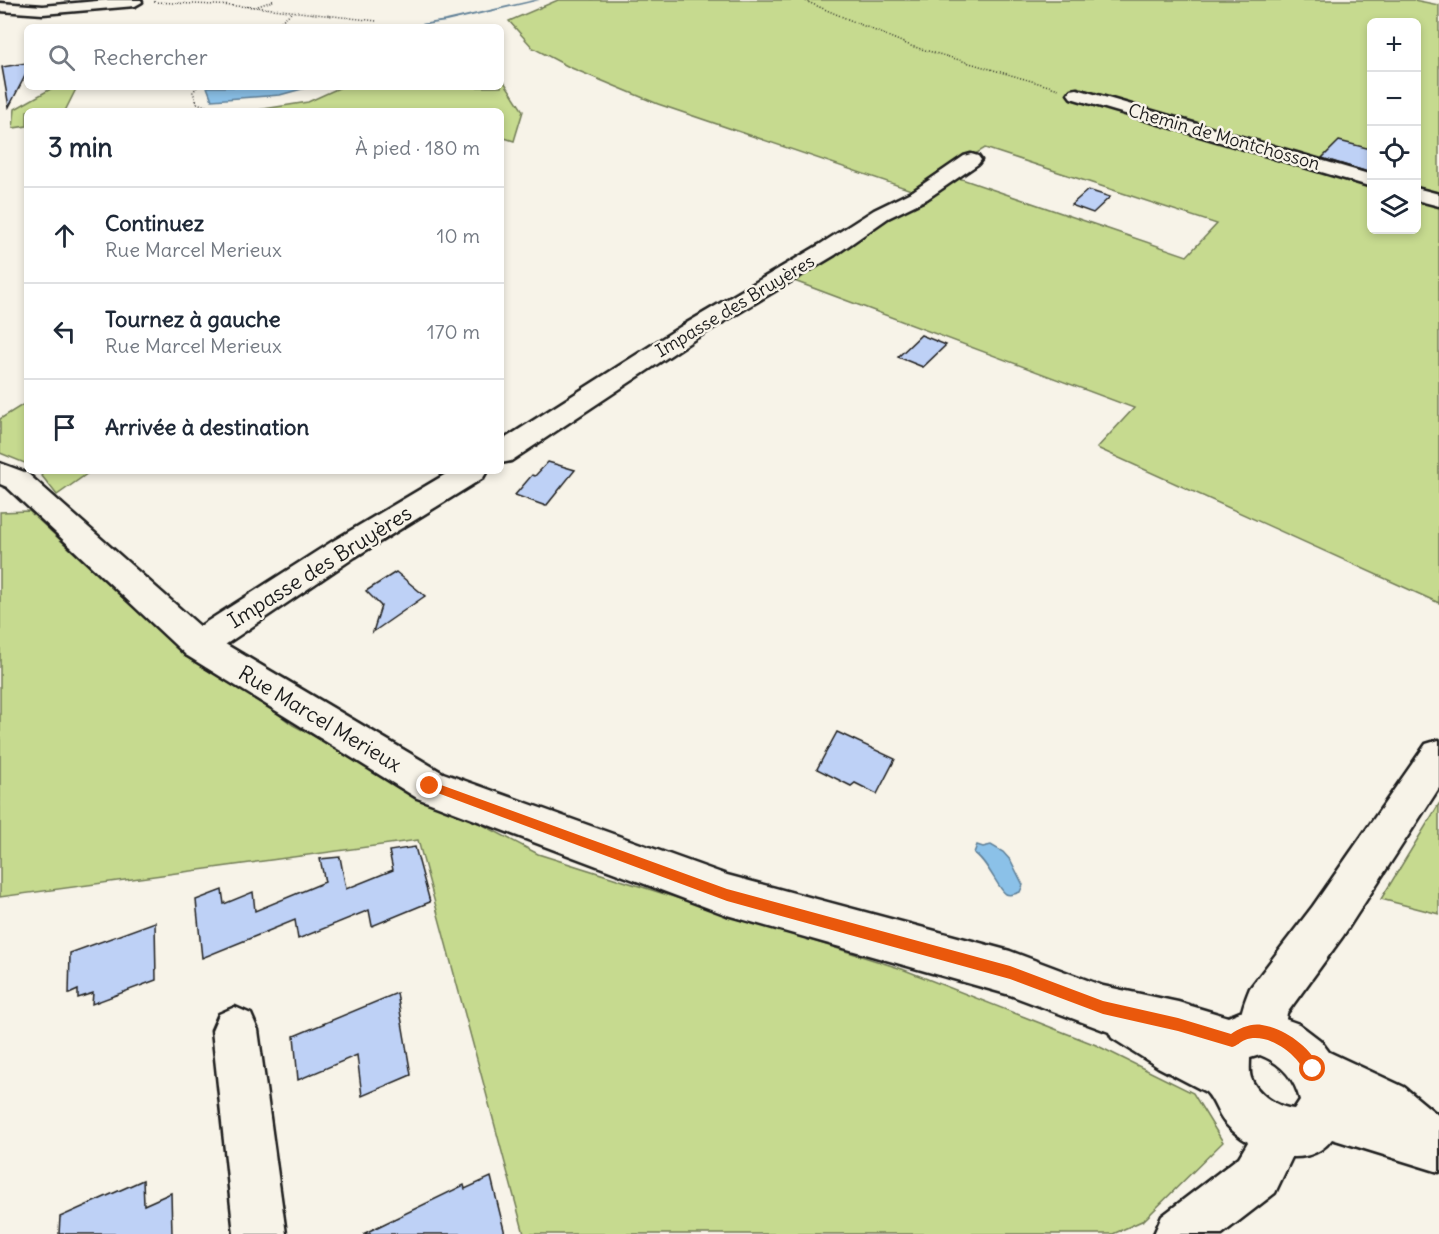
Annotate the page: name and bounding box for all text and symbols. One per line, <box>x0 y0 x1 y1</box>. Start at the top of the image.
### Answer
map controls <box>1367 18 1421 234</box>
button: + <box>1367 18 1421 72</box>
search box <box>24 24 504 90</box>
icon: search <box>45 41 78 74</box>
text: Rechercher <box>93 43 208 71</box>
button: − <box>1367 72 1421 126</box>
street label: Chemin de Montchosson <box>1126 98 1323 175</box>
button: locate <box>1367 126 1421 180</box>
text: 3 min <box>48 131 113 164</box>
text: À pied · 180 m <box>355 135 480 160</box>
button: layers <box>1367 180 1421 234</box>
text: Continuez <box>105 209 204 237</box>
icon: ahead <box>48 219 81 252</box>
text: 10 m <box>437 223 480 248</box>
text: Rue Marcel Merieux <box>105 237 282 262</box>
street label: Impasse des Bruyères <box>651 249 818 362</box>
text: Tournez à gauche <box>105 305 281 333</box>
icon: left <box>48 315 81 348</box>
text: 170 m <box>427 319 480 344</box>
text: Rue Marcel Merieux <box>105 333 282 358</box>
icon: arrive <box>48 411 81 444</box>
text: Arrivée à destination <box>105 413 309 441</box>
street label: Impasse des Bruyères <box>223 499 417 634</box>
street label: Rue Marcel Merieux <box>234 659 407 778</box>
route end <box>416 772 442 798</box>
route start <box>1299 1055 1325 1081</box>

